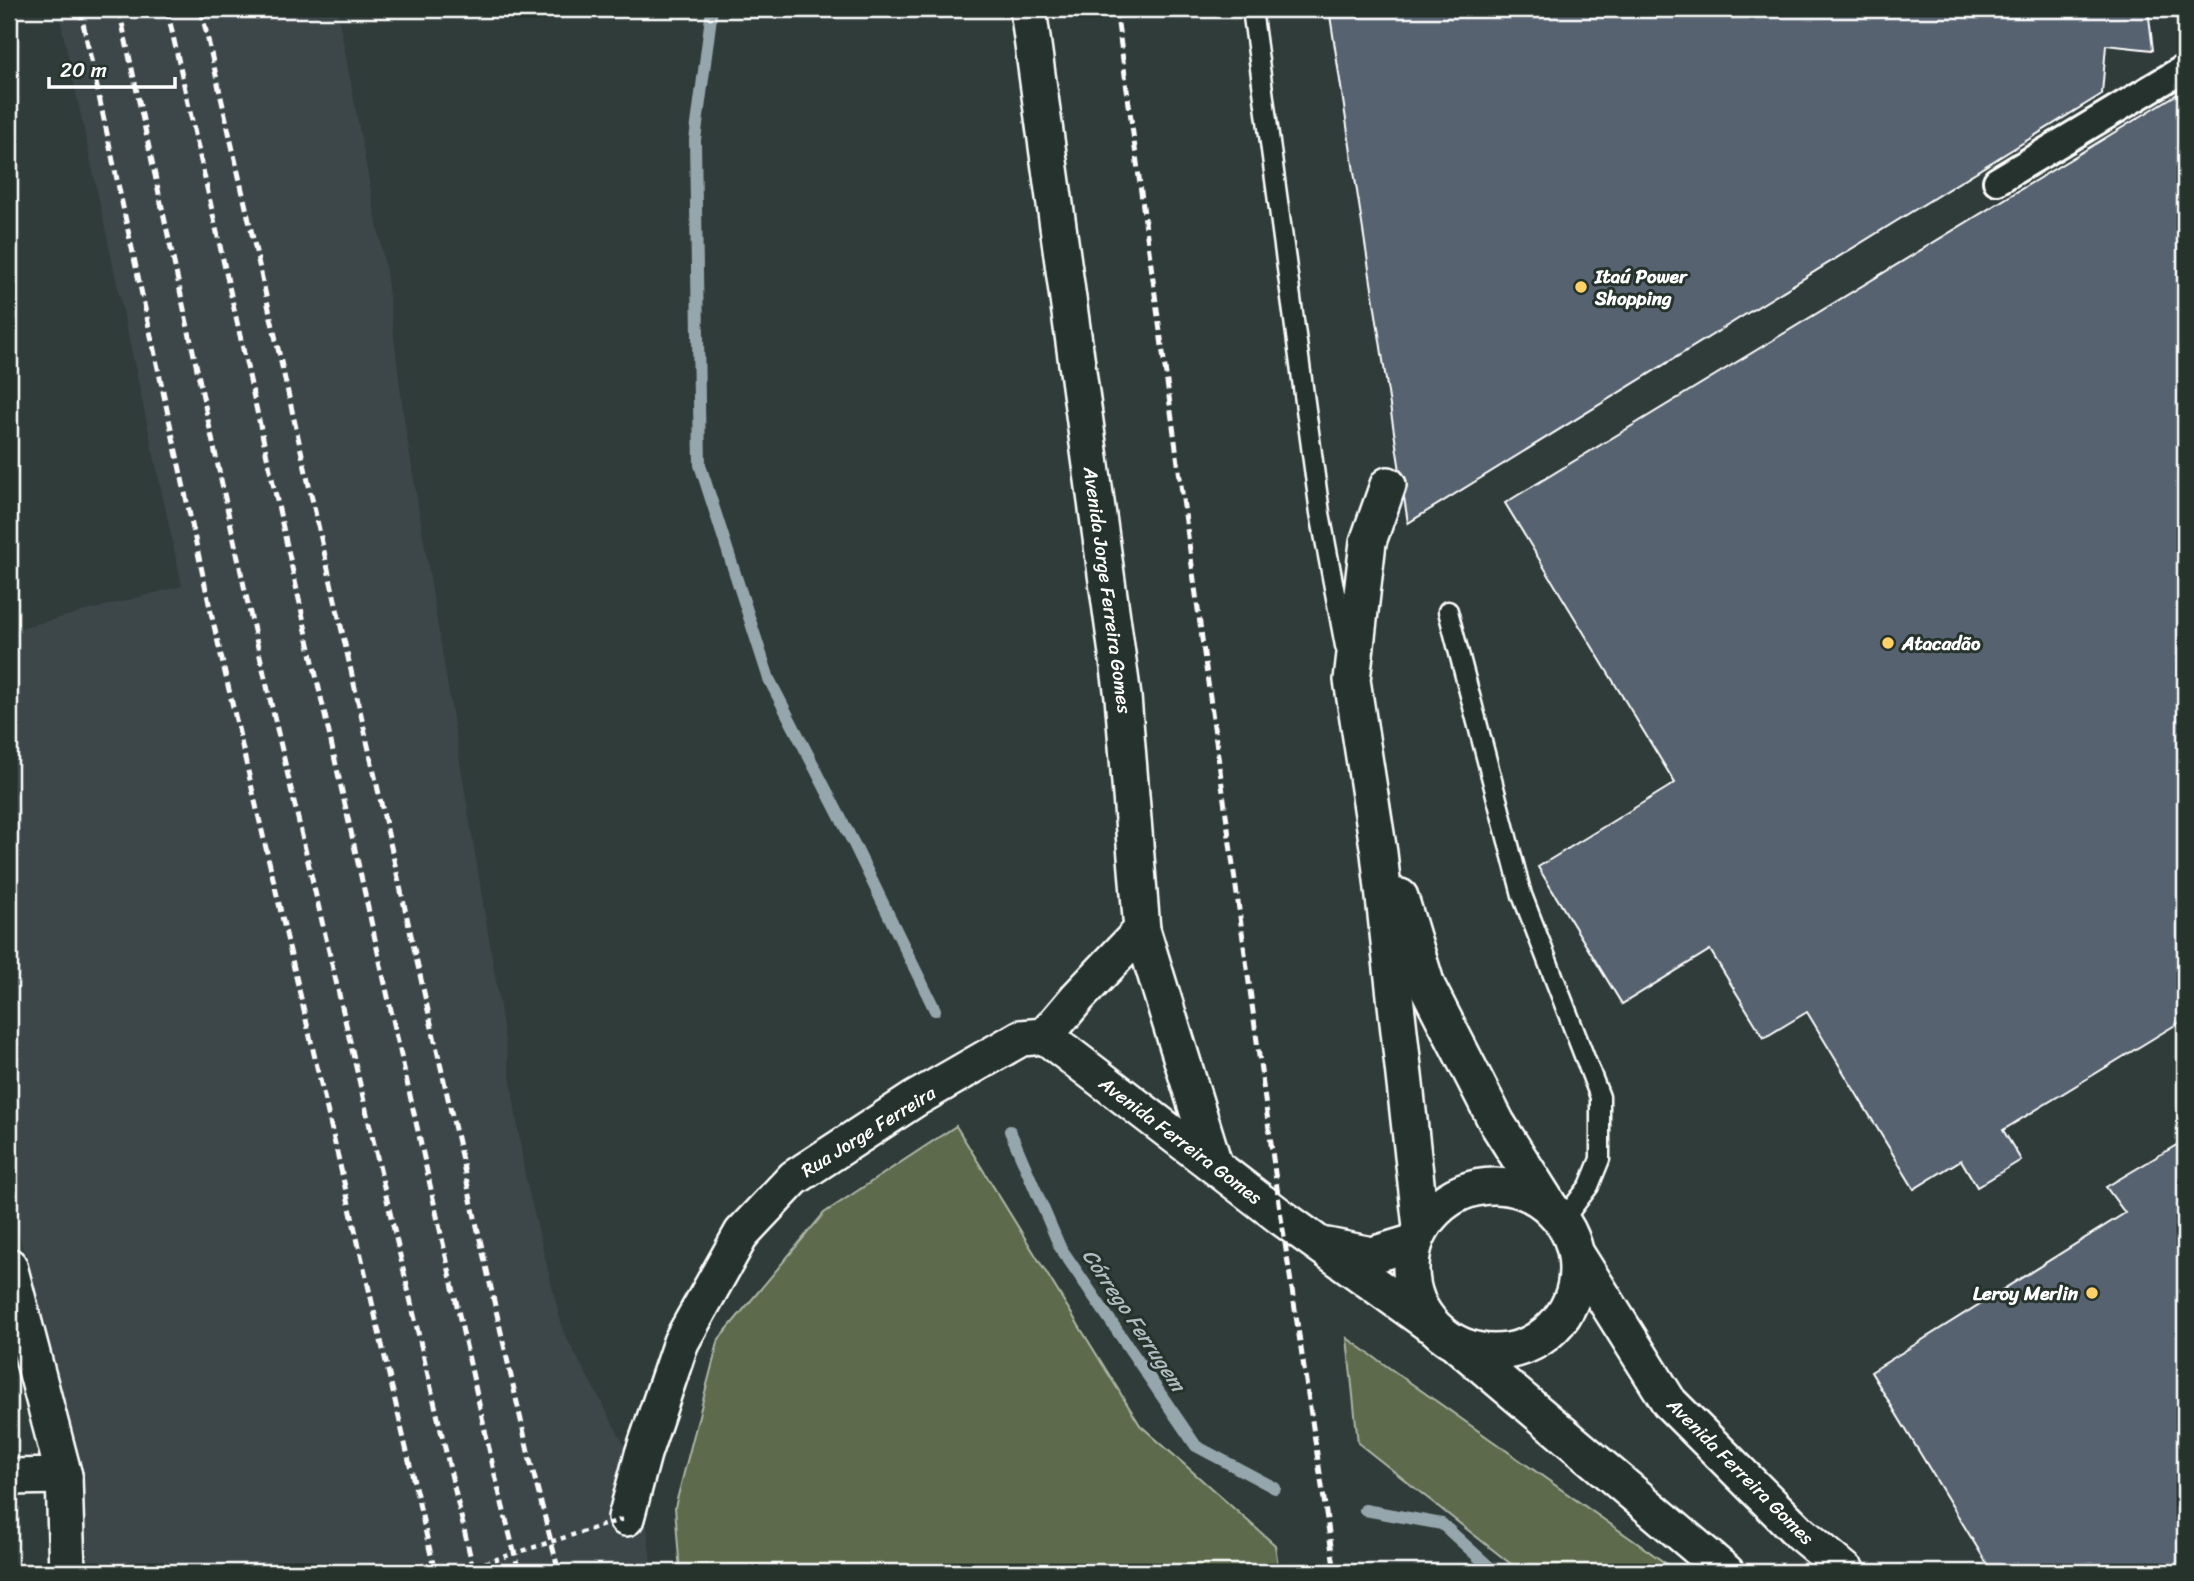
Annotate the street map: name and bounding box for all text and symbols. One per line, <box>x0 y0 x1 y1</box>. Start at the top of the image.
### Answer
scale bar <box>49 46 175 90</box>
text: 20 m <box>60 51 107 89</box>
place label: Itaú Power Shopping <box>1594 260 1688 315</box>
marker: Itaú Power Shopping <box>1573 279 1589 295</box>
street label: Avenida Jorge Ferreira Gomes <box>1074 464 1141 716</box>
place label: Atacadão <box>1901 627 1981 660</box>
marker: Atacadão <box>1880 635 1896 651</box>
street label: Avenida Ferreira Gomes <box>1091 1067 1270 1213</box>
street label: Rua Jorge Ferreira <box>794 1076 943 1186</box>
water label: Córrego Ferrugem <box>1072 1241 1197 1401</box>
place label: Leroy Merlin <box>1973 1277 2079 1310</box>
marker: Leroy Merlin <box>2084 1285 2100 1301</box>
street label: Avenida Ferreira Gomes <box>1658 1389 1823 1553</box>

